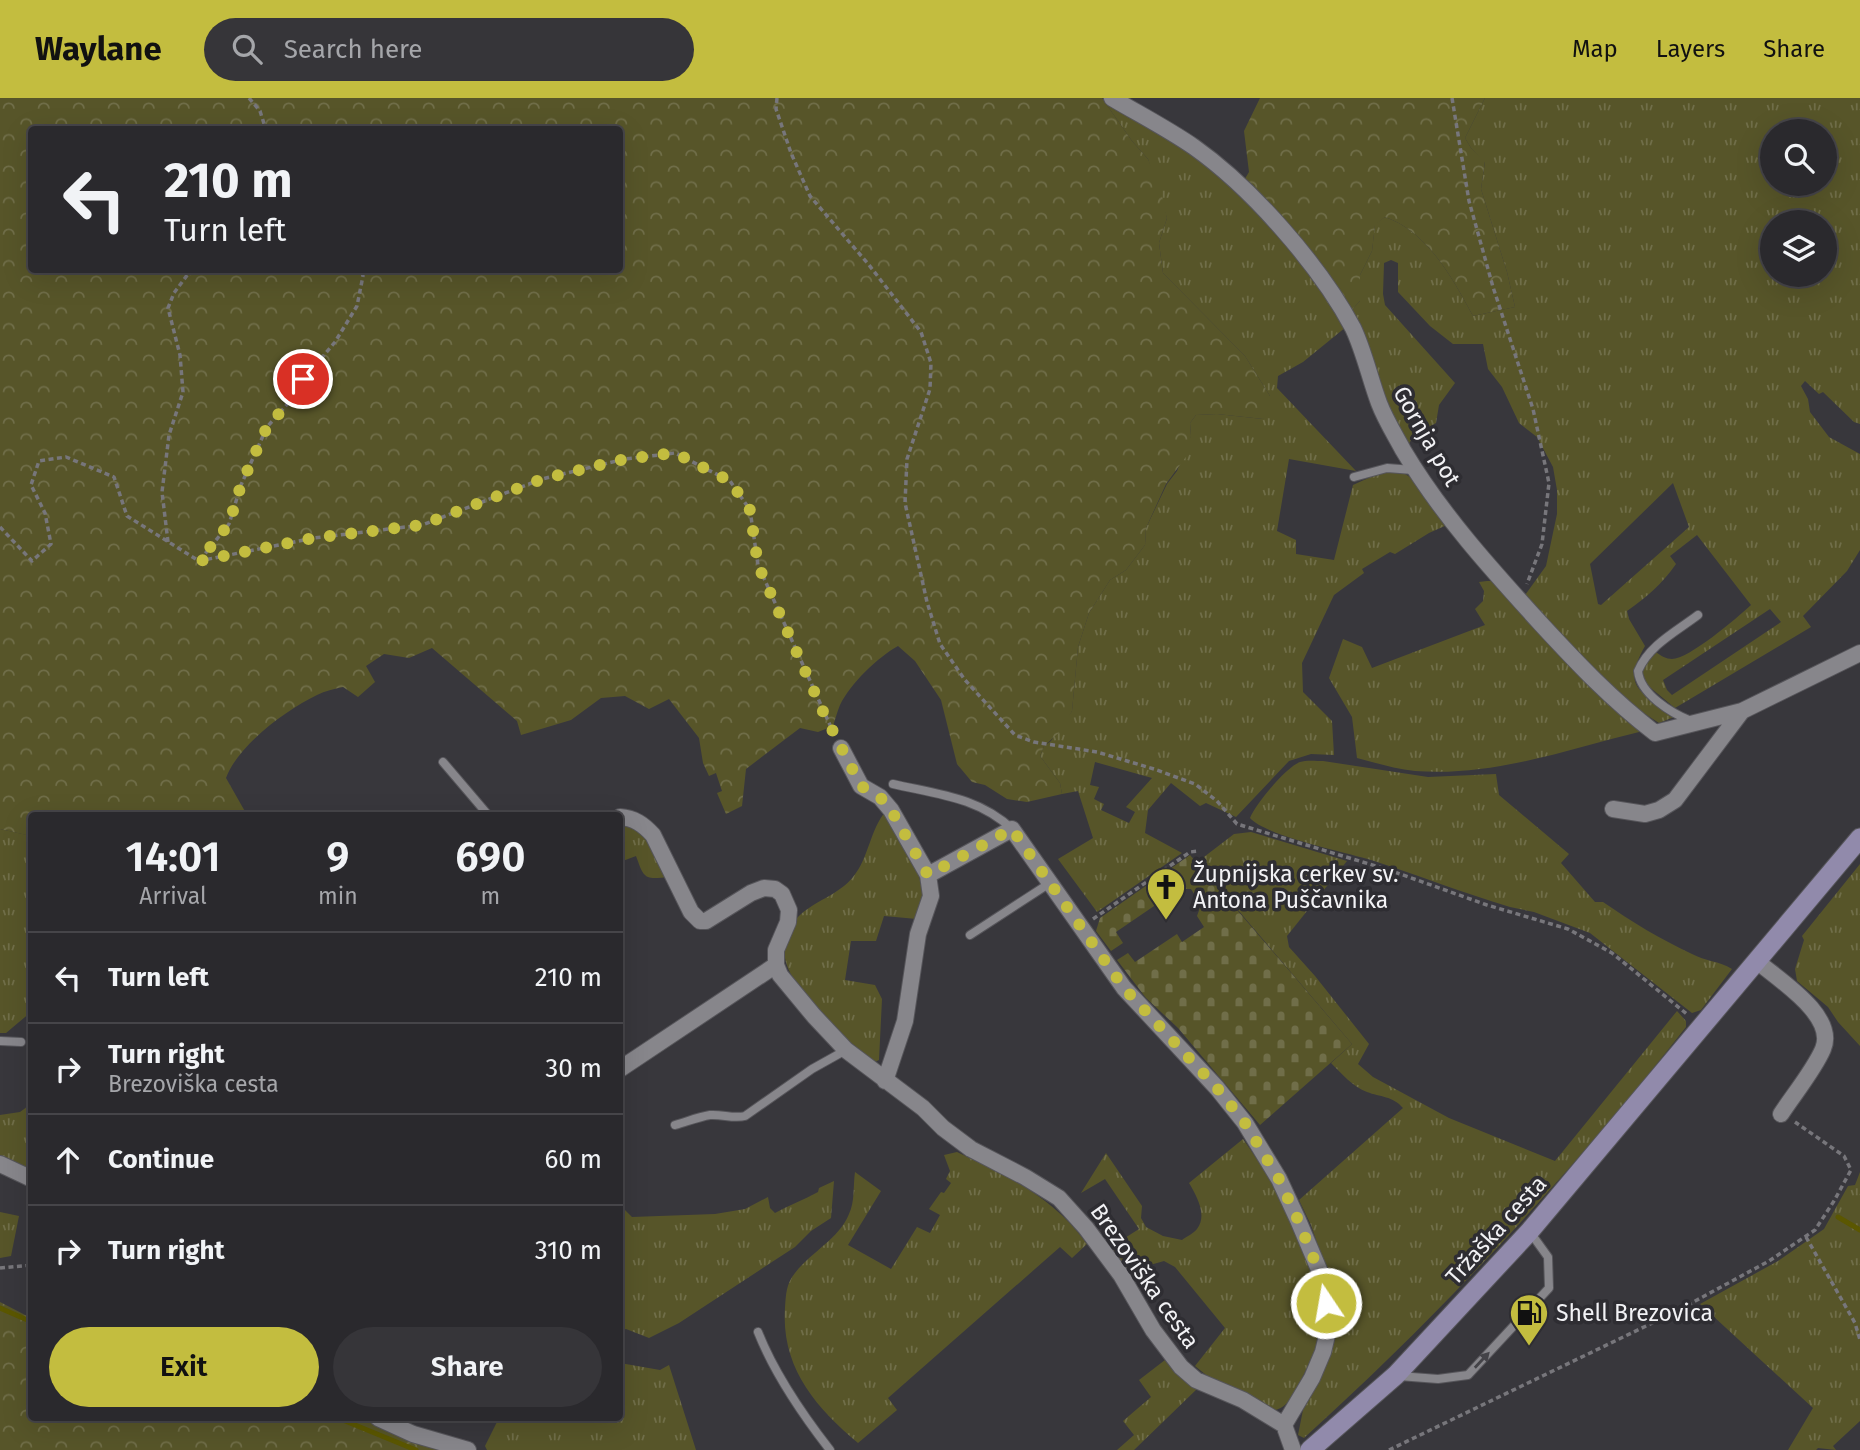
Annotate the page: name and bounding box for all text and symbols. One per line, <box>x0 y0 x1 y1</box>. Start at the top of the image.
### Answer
search box <box>204 18 694 81</box>
text: Waylane <box>35 29 162 69</box>
icon: search <box>228 30 266 68</box>
text: Search here <box>284 34 423 65</box>
text: Map <box>1572 35 1618 63</box>
text: Layers <box>1656 35 1725 63</box>
text: Share <box>1763 35 1825 63</box>
map controls <box>1760 119 1837 287</box>
button: search <box>1760 119 1837 196</box>
text: 210 m <box>164 151 293 210</box>
icon: left <box>49 154 140 245</box>
button: layers <box>1760 210 1837 287</box>
text: Turn left <box>164 211 286 249</box>
pin <box>273 349 333 409</box>
icon: arrive <box>284 360 322 398</box>
street label: Gornja pot <box>1387 381 1467 492</box>
text: 14:01 <box>125 832 221 882</box>
text: 9 <box>326 832 350 882</box>
text: 690 <box>455 832 526 882</box>
place label: Župnijska cerkev sv. Antona Puščavnika <box>1193 860 1398 914</box>
church icon: Župnijska cerkev sv. Antona Puščavnika <box>1145 866 1187 921</box>
text: Arrival <box>139 882 207 910</box>
text: min <box>318 882 358 910</box>
text: m <box>481 882 500 910</box>
icon: left <box>49 959 87 997</box>
text: Turn left <box>108 962 209 993</box>
text: 210 m <box>535 962 602 993</box>
text: Turn right <box>108 1039 225 1070</box>
icon: right <box>49 1050 87 1088</box>
text: 30 m <box>545 1053 602 1084</box>
text: Brezoviška cesta <box>108 1070 279 1098</box>
icon: ahead <box>49 1141 87 1179</box>
text: Continue <box>108 1144 214 1175</box>
text: 60 m <box>544 1144 602 1175</box>
street label: Tržaška cesta <box>1440 1170 1552 1290</box>
street label: Brezoviška cesta <box>1085 1198 1205 1354</box>
icon: right <box>49 1232 87 1270</box>
text: Turn right <box>108 1235 225 1266</box>
text: 310 m <box>535 1235 602 1266</box>
position arrow <box>1289 1266 1363 1340</box>
fuel station icon: Shell Brezovica <box>1508 1292 1550 1347</box>
place label: Shell Brezovica <box>1556 1299 1713 1327</box>
button: Exit <box>49 1327 319 1407</box>
button: Share <box>333 1327 602 1407</box>
one-way arrow <box>1473 1352 1489 1369</box>

